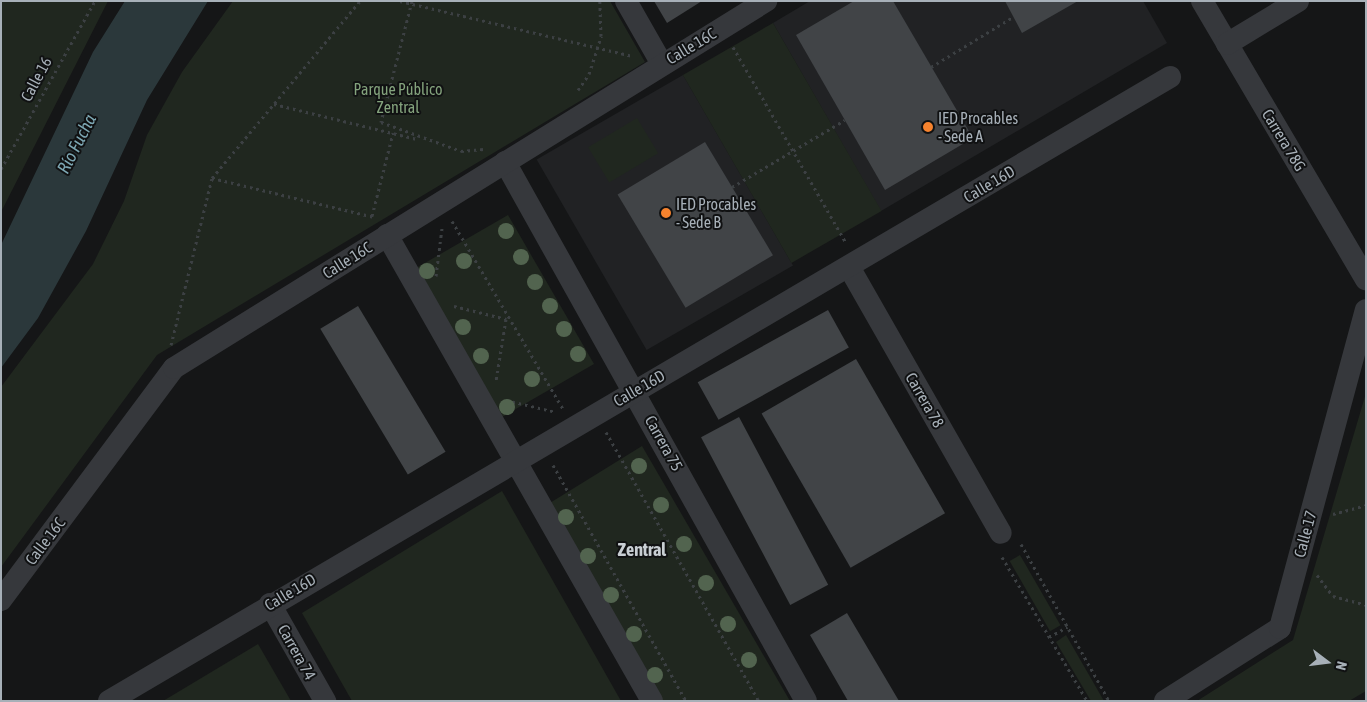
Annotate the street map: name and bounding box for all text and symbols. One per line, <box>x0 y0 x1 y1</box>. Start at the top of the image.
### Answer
street label: Calle 16C <box>663 24 719 68</box>
street label: Calle 16 <box>16 54 56 104</box>
park label: Parque Público Zentral <box>354 79 442 117</box>
street label: Carrera 78G <box>1258 106 1310 174</box>
place label: IED Procables - Sede A <box>938 108 1018 146</box>
water label: Río Fucha <box>53 111 101 177</box>
marker: IED Procables - Sede A <box>922 121 934 133</box>
street label: Calle 16D <box>960 161 1018 207</box>
place label: IED Procables - Sede B <box>676 194 756 232</box>
marker: IED Procables - Sede B <box>660 207 672 219</box>
street label: Calle 16C <box>319 237 375 283</box>
street label: Calle 16D <box>610 366 668 410</box>
street label: Carrera 78 <box>902 369 948 431</box>
street label: Carrera 75 <box>641 412 687 474</box>
street label: Calle 17 <box>1290 509 1320 559</box>
street label: Calle 16C <box>21 513 69 569</box>
district label: Zentral <box>618 539 666 561</box>
street label: Calle 16D <box>261 569 319 615</box>
street label: Carrera 74 <box>274 621 320 683</box>
north arrow <box>1302 637 1352 687</box>
text: N <box>1333 660 1350 672</box>

